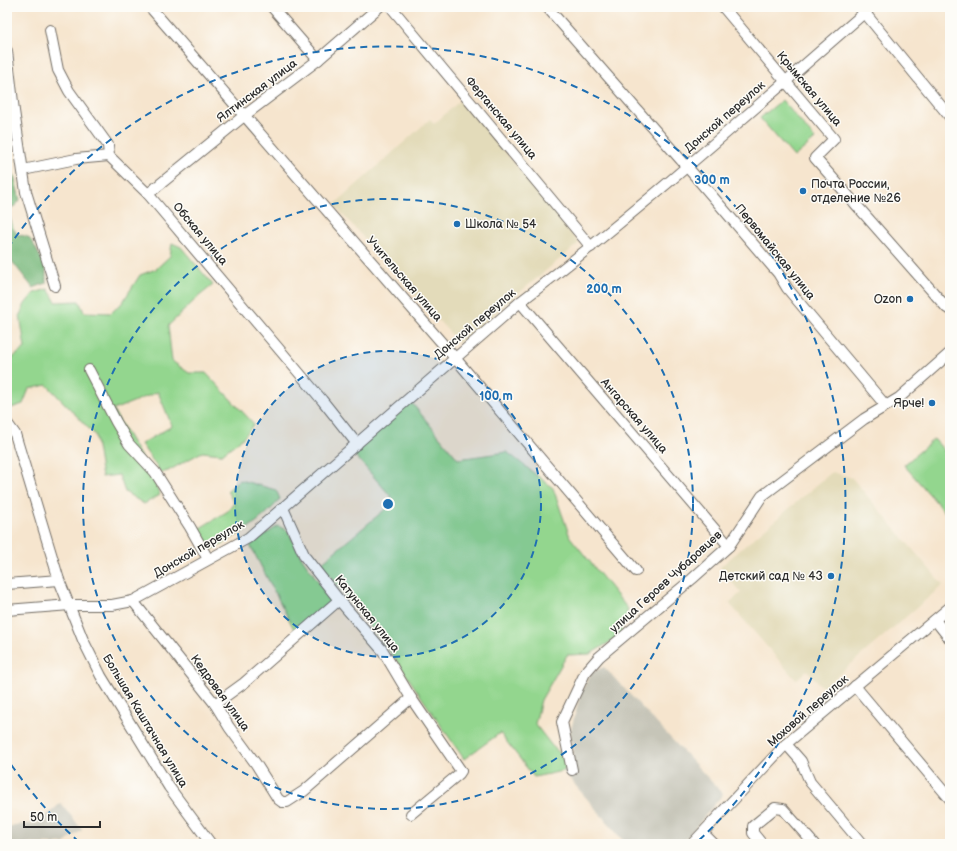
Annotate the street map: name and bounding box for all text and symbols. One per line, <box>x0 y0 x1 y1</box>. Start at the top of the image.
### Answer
street label: Крымская улица <box>773 48 845 130</box>
street label: Ялтинская улица <box>214 56 300 126</box>
street label: Ферганская улица <box>462 74 540 162</box>
street label: Донской переулок <box>682 77 769 156</box>
text: 300 m <box>694 173 730 188</box>
place label: Почта России, отделение №26 <box>811 177 901 206</box>
marker: Почта России, отделение №26 <box>798 186 808 196</box>
street label: Обская улица <box>169 200 231 268</box>
street label: Первомайская улица <box>732 201 818 303</box>
place label: Школа № 54 <box>465 217 537 232</box>
marker: Школа № 54 <box>452 219 462 229</box>
street label: Учительская улица <box>363 233 445 325</box>
text: 200 m <box>586 282 622 297</box>
street label: Донской переулок <box>431 285 519 363</box>
place label: Ozon <box>874 292 902 307</box>
marker: Ozon <box>905 294 915 304</box>
street label: Ангарская улица <box>597 375 671 457</box>
text: 100 m <box>479 389 513 404</box>
place label: Ярче! <box>893 396 924 411</box>
marker: Ярче! <box>927 398 937 408</box>
centre of rings <box>381 497 395 511</box>
street label: Донской переулок <box>151 517 247 581</box>
street label: улица Героев Чубаровцев <box>607 527 726 636</box>
place label: Детский сад № 43 <box>719 569 823 584</box>
marker: Детский сад № 43 <box>826 571 836 581</box>
street label: Катунская улица <box>331 572 403 656</box>
street label: Большая Каштачная улица <box>99 651 191 791</box>
street label: Кедровая улица <box>187 652 253 734</box>
street label: Моховой переулок <box>764 671 852 750</box>
scale bar <box>24 803 100 829</box>
text: 50 m <box>30 810 57 825</box>

